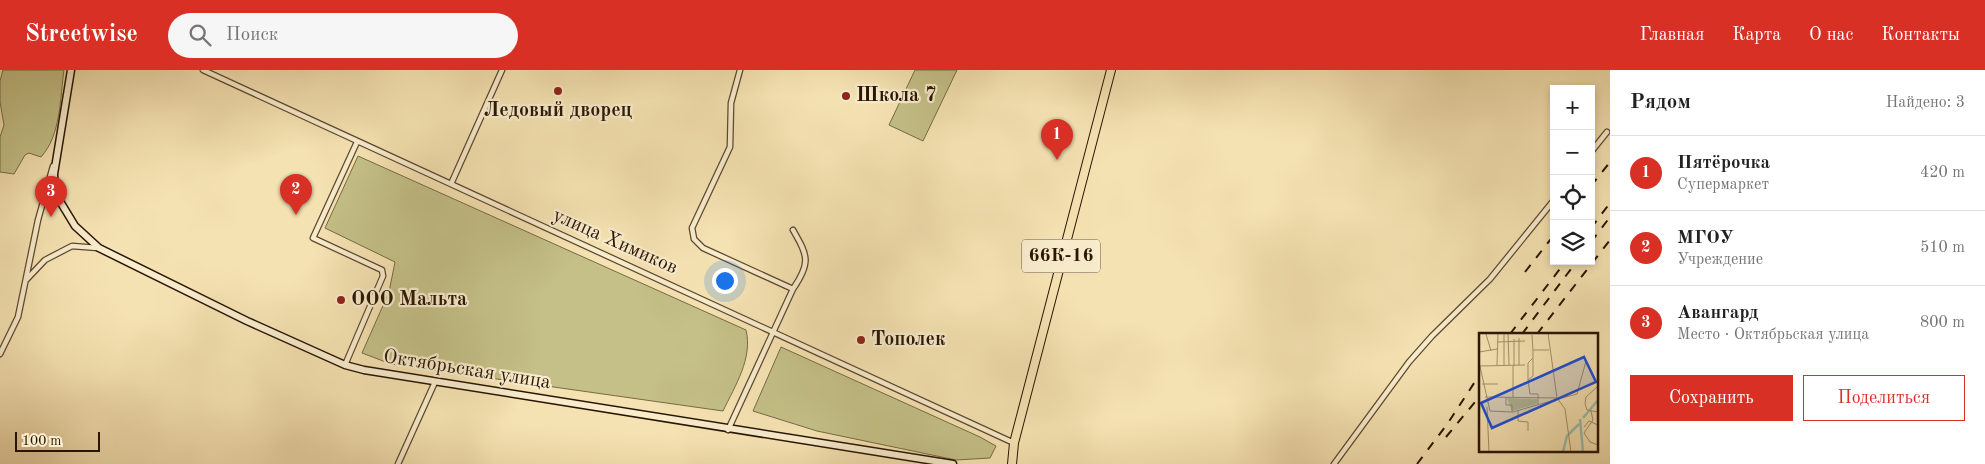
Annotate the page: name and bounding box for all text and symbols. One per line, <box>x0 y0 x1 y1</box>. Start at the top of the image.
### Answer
search box <box>168 13 518 58</box>
icon: search <box>186 21 214 49</box>
text: Streetwise <box>25 23 138 47</box>
text: Поиск <box>226 26 278 45</box>
text: Главная <box>1640 26 1704 44</box>
text: Карта <box>1732 26 1781 44</box>
text: О нас <box>1809 26 1853 44</box>
text: Контакты <box>1881 26 1960 44</box>
marker: Ледовый дворец <box>552 85 564 97</box>
map controls <box>1550 85 1595 265</box>
button: + <box>1550 85 1595 130</box>
place label: Школа 7 <box>856 86 936 106</box>
marker: Школа 7 <box>840 90 852 102</box>
text: Рядом <box>1630 92 1691 113</box>
text: Найдено: 3 <box>1886 95 1965 111</box>
place label: Ледовый дворец <box>484 101 633 121</box>
pin: 1 <box>1041 119 1073 160</box>
button: − <box>1550 130 1595 175</box>
text: Пятёрочка <box>1677 154 1770 173</box>
text: 1 <box>1641 165 1651 181</box>
text: 420 m <box>1920 165 1965 181</box>
pin: 2 <box>280 174 312 215</box>
button: locate <box>1550 175 1595 220</box>
pin: 3 <box>35 176 67 217</box>
text: Супермаркет <box>1677 177 1769 193</box>
street label: улица Химиков <box>550 206 680 278</box>
button: layers <box>1550 220 1595 265</box>
text: МГОУ <box>1677 229 1734 248</box>
road number: 66К-16 <box>1022 240 1100 272</box>
text: 2 <box>1641 240 1651 256</box>
text: 510 m <box>1920 240 1965 256</box>
text: Учреждение <box>1677 252 1763 268</box>
your location <box>712 268 738 294</box>
place label: ООО Мальта <box>351 290 467 310</box>
marker: ООО Мальта <box>335 294 347 306</box>
text: Авангард <box>1677 304 1759 323</box>
text: 3 <box>1641 315 1651 331</box>
text: 800 m <box>1920 315 1965 331</box>
text: Место · Октябрьская улица <box>1677 327 1869 343</box>
place label: Тополек <box>871 330 946 350</box>
inset map <box>1479 333 1598 452</box>
marker: Тополек <box>855 334 867 346</box>
street label: Октябрьская улица <box>382 347 552 393</box>
button: Сохранить <box>1630 375 1793 421</box>
button: Поделиться <box>1803 375 1965 421</box>
scale bar <box>15 429 100 452</box>
text: 100 m <box>22 434 61 448</box>

